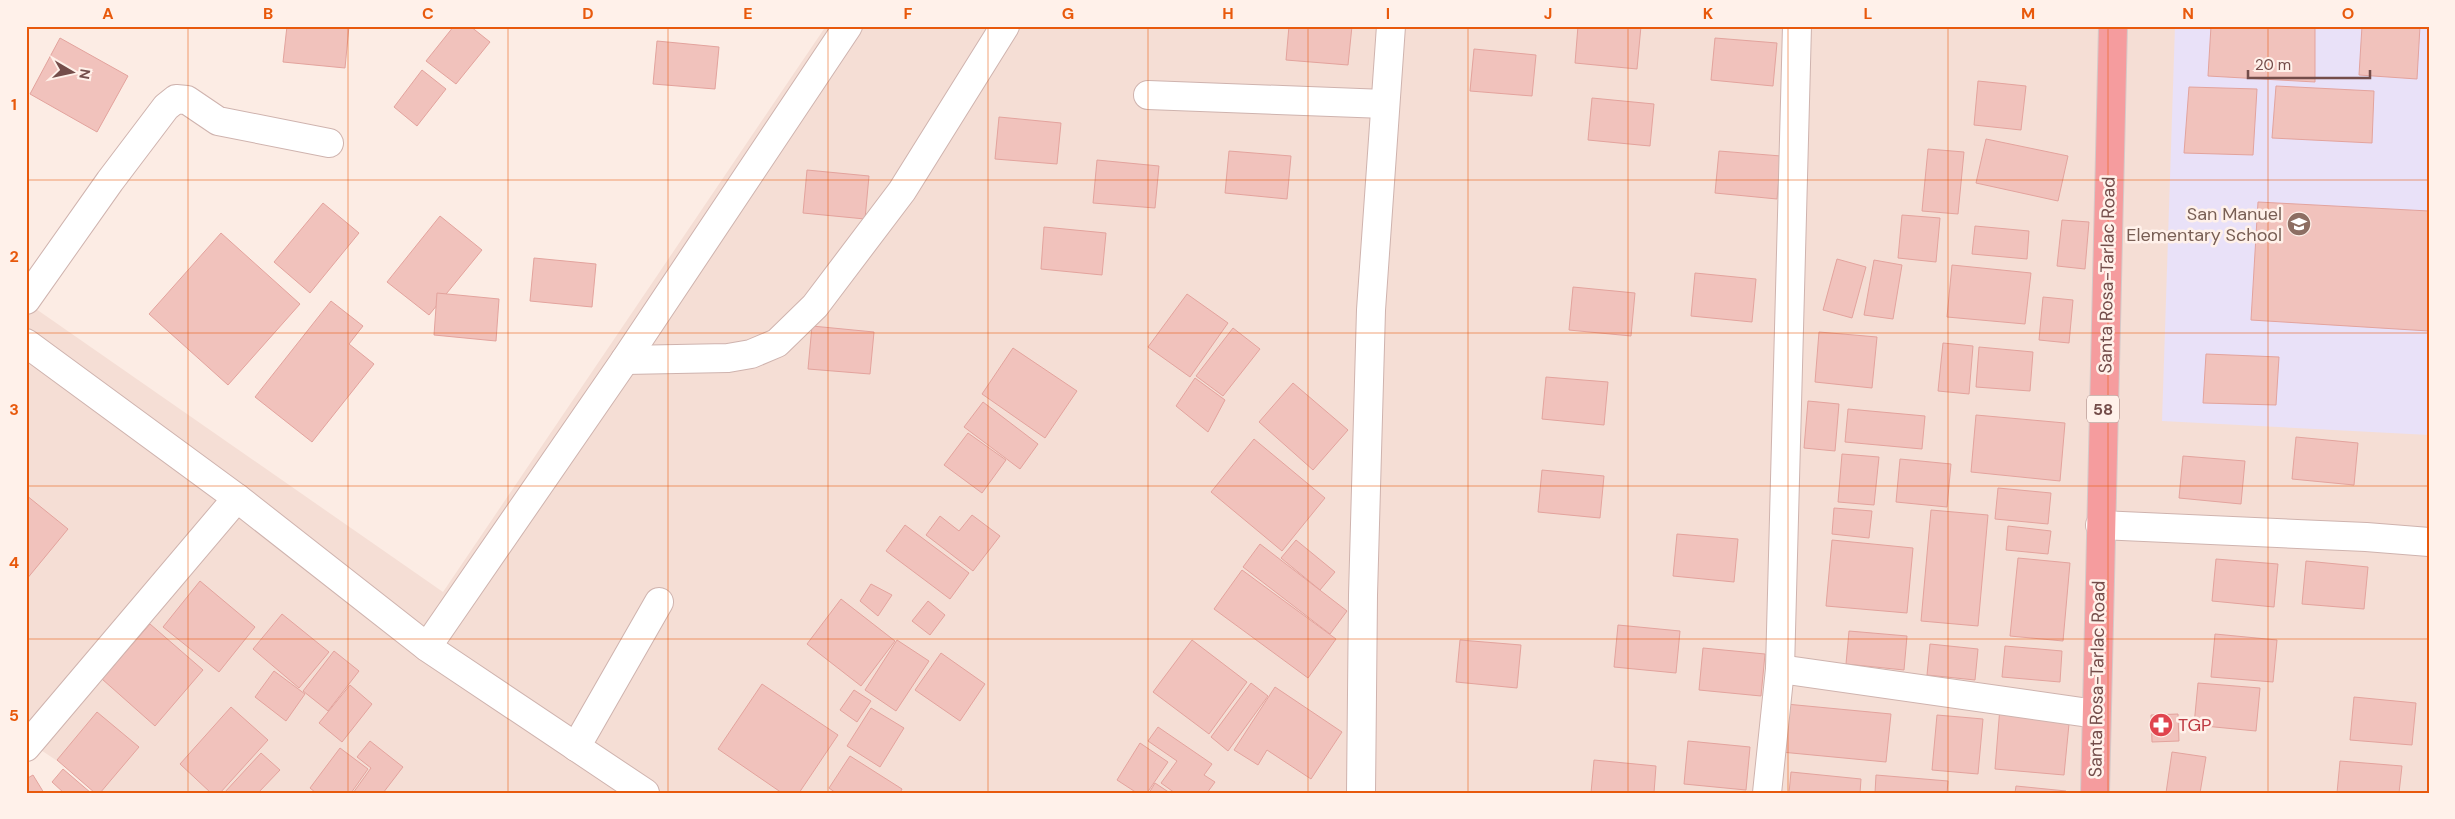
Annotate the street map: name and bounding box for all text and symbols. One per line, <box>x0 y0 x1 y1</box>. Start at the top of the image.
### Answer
text: A <box>102 3 114 24</box>
text: B <box>263 3 273 24</box>
text: C <box>422 3 434 24</box>
text: D <box>582 3 594 24</box>
text: E <box>743 3 753 24</box>
text: F <box>904 3 913 24</box>
text: G <box>1062 3 1074 24</box>
text: H <box>1222 3 1234 24</box>
text: I <box>1386 3 1390 24</box>
text: J <box>1544 3 1552 24</box>
text: K <box>1703 3 1714 24</box>
text: L <box>1864 3 1873 24</box>
text: M <box>2021 3 2035 24</box>
text: N <box>2182 3 2194 24</box>
text: O <box>2342 3 2354 24</box>
north arrow <box>48 48 98 98</box>
scale bar <box>2248 48 2370 80</box>
text: 20 m <box>2255 55 2291 75</box>
text: N <box>75 68 95 80</box>
text: 1 <box>11 94 17 115</box>
street label: Santa Rosa-Tarlac Road <box>2093 176 2121 374</box>
place label: San Manuel Elementary School <box>2126 202 2282 247</box>
school or university icon: San Manuel Elementary School <box>2286 211 2312 237</box>
text: 2 <box>9 246 19 267</box>
road number: 58 <box>2087 396 2119 422</box>
text: 3 <box>9 399 19 420</box>
text: 4 <box>9 552 19 573</box>
street label: Santa Rosa-Tarlac Road <box>2083 580 2111 778</box>
text: 5 <box>9 705 19 726</box>
pharmacy icon: TGP <box>2148 712 2174 738</box>
place label: TGP <box>2178 713 2212 737</box>

